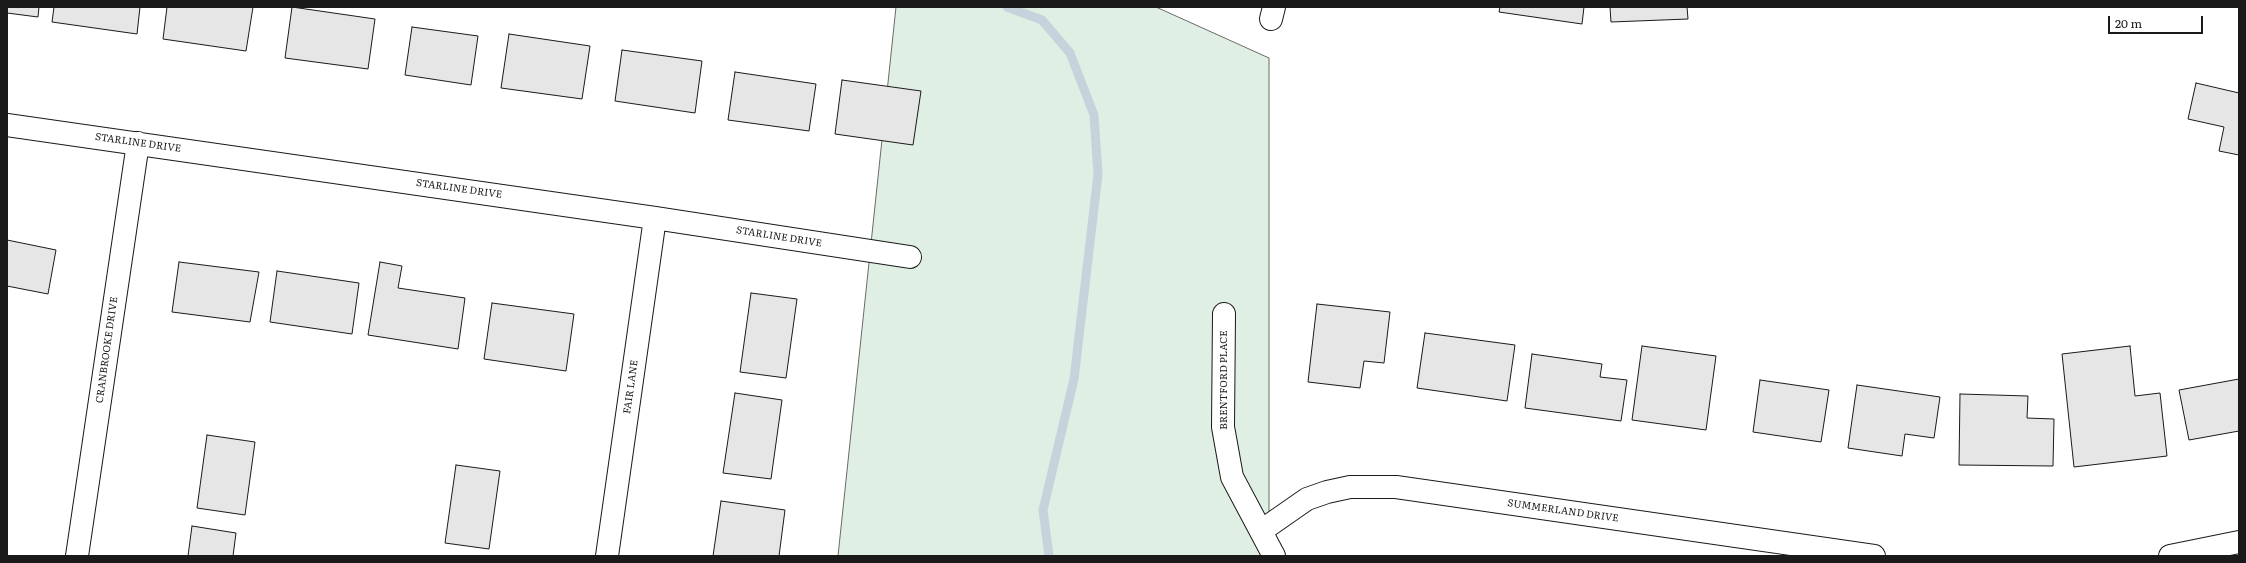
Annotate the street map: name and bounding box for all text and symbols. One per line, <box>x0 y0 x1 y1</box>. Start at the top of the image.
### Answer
scale bar <box>2110 8 2205 34</box>
text: 20 m <box>2115 14 2142 32</box>
street label: STARLINE DRIVE <box>94 131 182 155</box>
street label: STARLINE DRIVE <box>415 177 503 201</box>
street label: STARLINE DRIVE <box>735 224 823 250</box>
street label: CRANBROOKE DRIVE <box>94 296 120 404</box>
street label: BRENTFORD PLACE <box>1218 330 1230 430</box>
street label: FAIR LANE <box>621 359 641 415</box>
street label: SUMMERLAND DRIVE <box>1507 497 1619 525</box>

